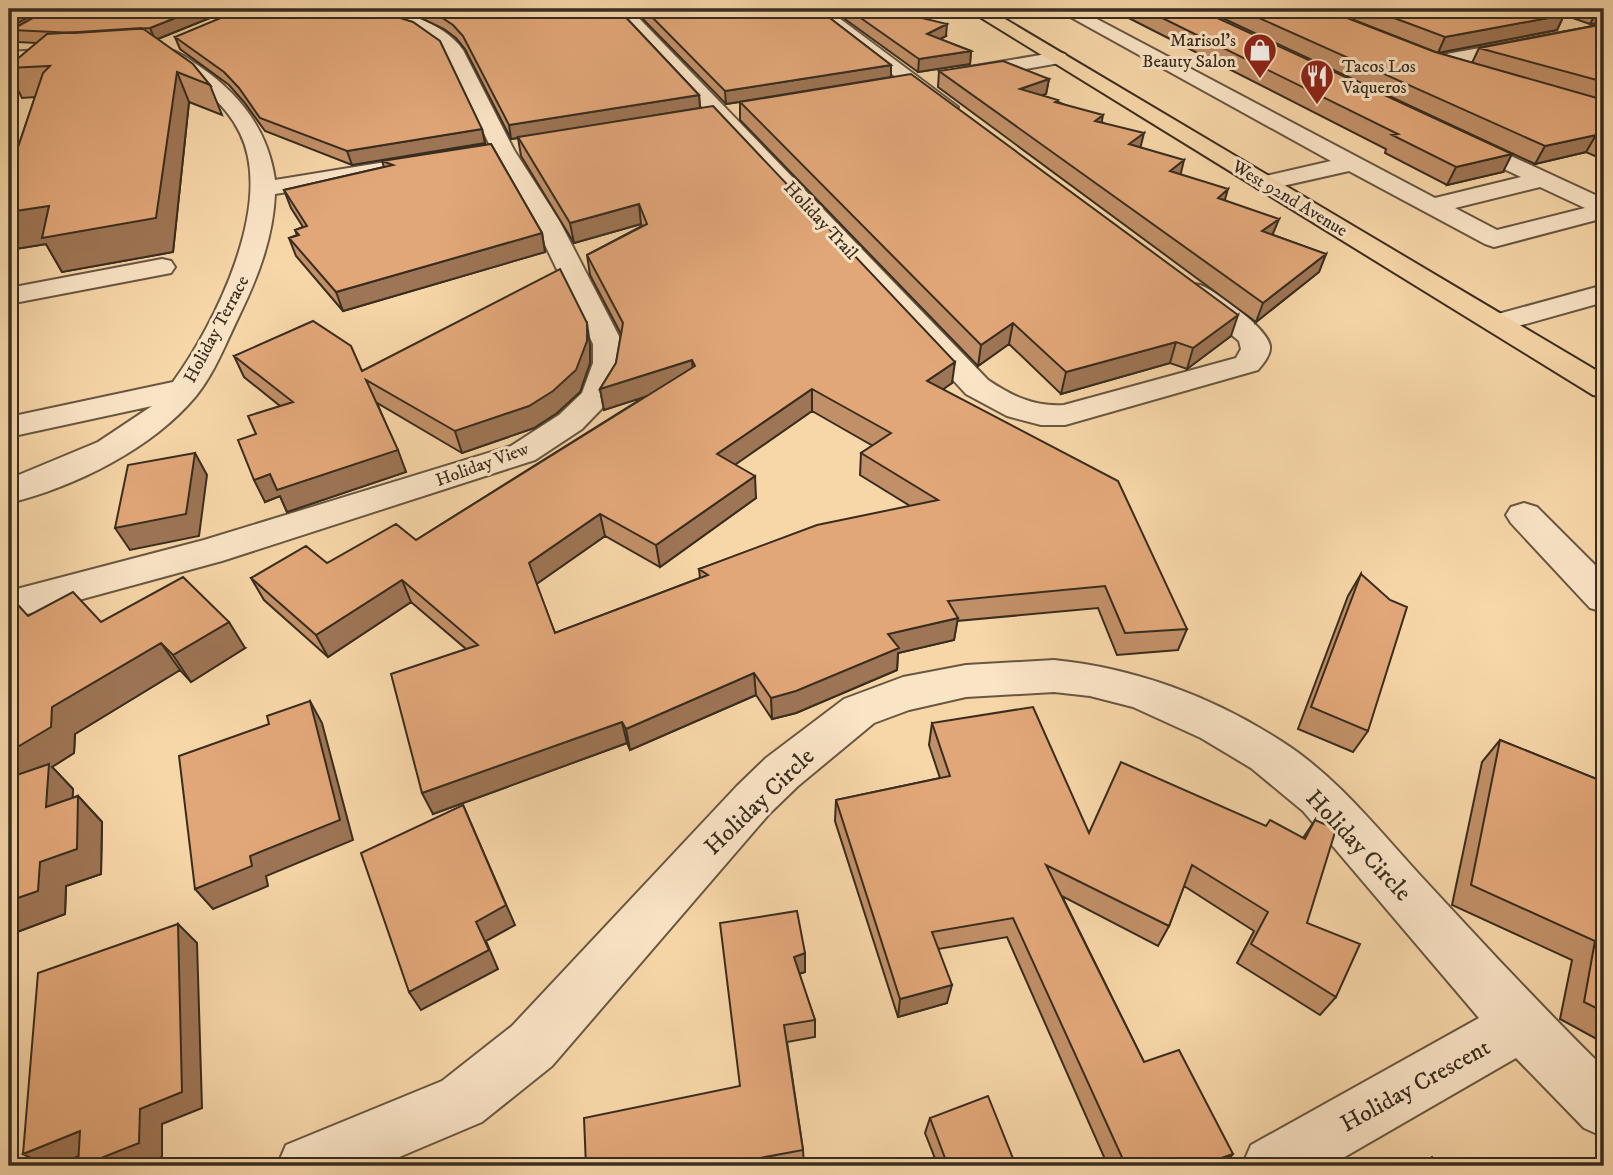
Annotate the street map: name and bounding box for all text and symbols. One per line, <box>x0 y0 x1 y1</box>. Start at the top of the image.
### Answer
place label: Marisol's Beauty Salon <box>1142 30 1237 73</box>
shop icon: Marisol's Beauty Salon <box>1241 31 1279 80</box>
place label: Tacos Los Vaqueros <box>1341 56 1416 99</box>
restaurant icon: Tacos Los Vaqueros <box>1298 57 1336 106</box>
street label: West 92nd Avenue <box>1227 155 1351 242</box>
street label: Holiday Trail <box>779 177 862 265</box>
street label: Holiday Terrace <box>179 272 254 387</box>
street label: Holiday View <box>433 438 532 492</box>
street label: Holiday Circle <box>698 742 821 862</box>
street label: Holiday Circle <box>1299 784 1418 908</box>
street label: Holiday Crescent <box>1335 1032 1496 1139</box>

